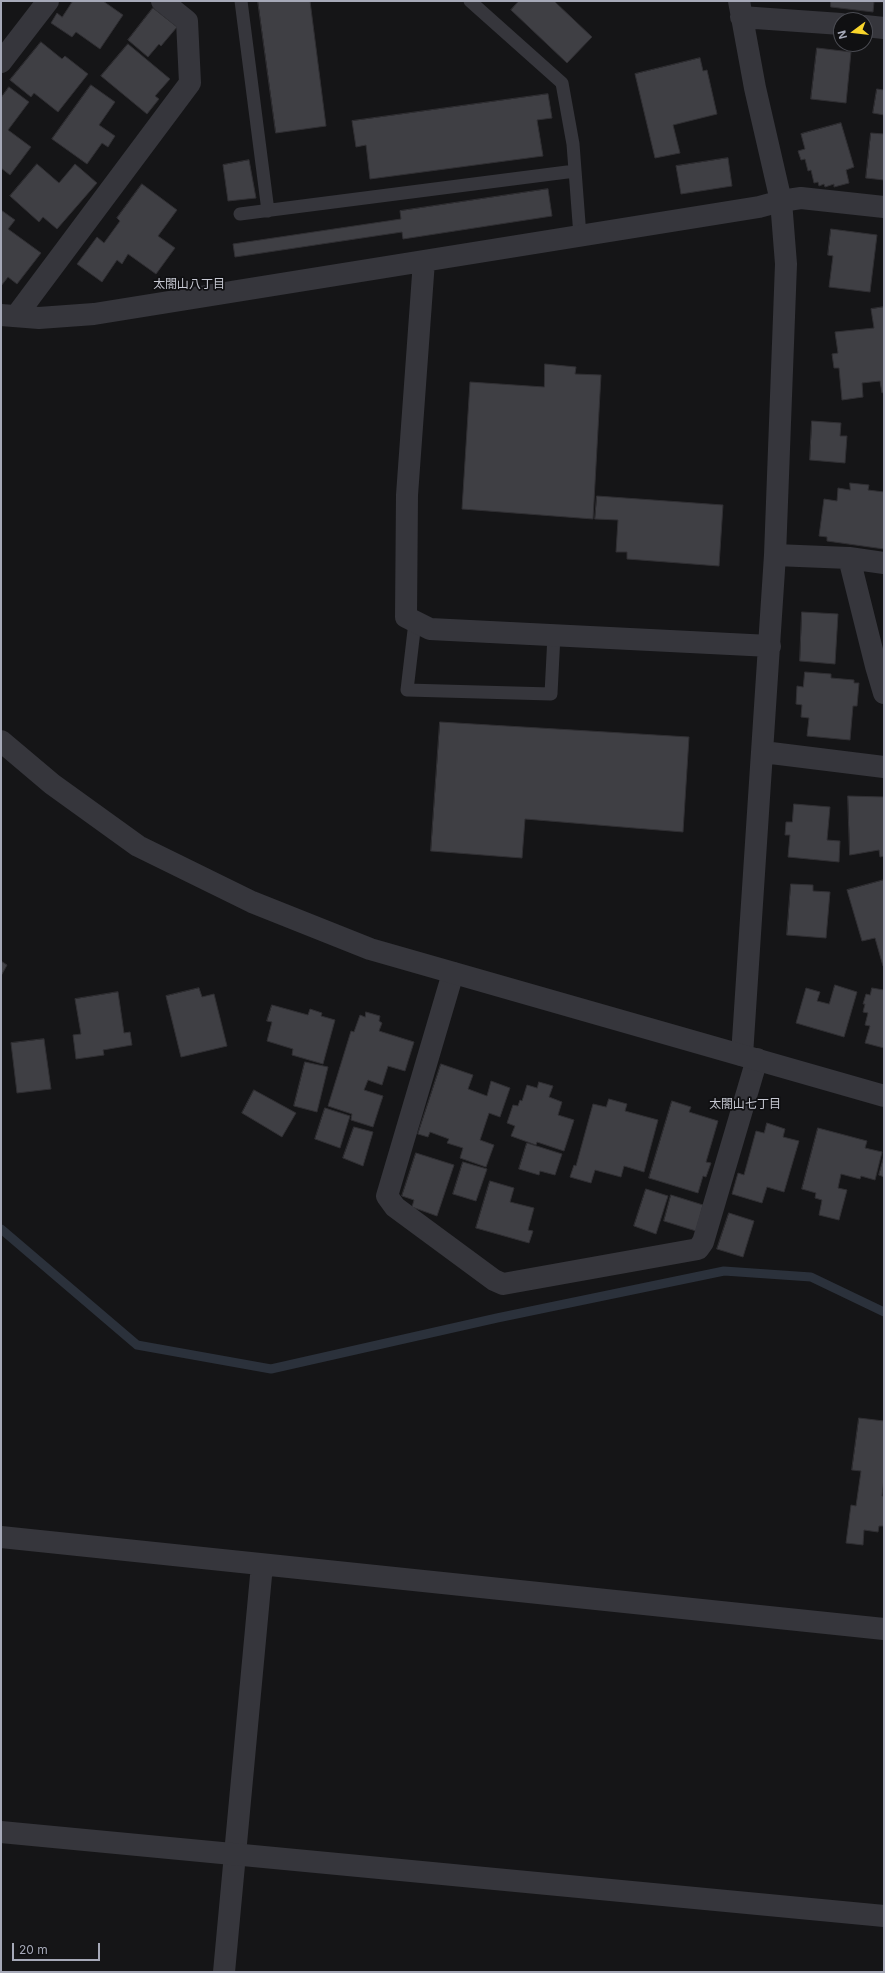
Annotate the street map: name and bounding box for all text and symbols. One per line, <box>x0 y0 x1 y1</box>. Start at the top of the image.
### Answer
north arrow <box>833 12 873 52</box>
text: N <box>835 29 850 41</box>
district label: 太閤山八丁目 <box>153 277 225 291</box>
district label: 太閤山七丁目 <box>709 1097 781 1111</box>
scale bar <box>14 1935 102 1961</box>
text: 20 m <box>19 1942 48 1957</box>

